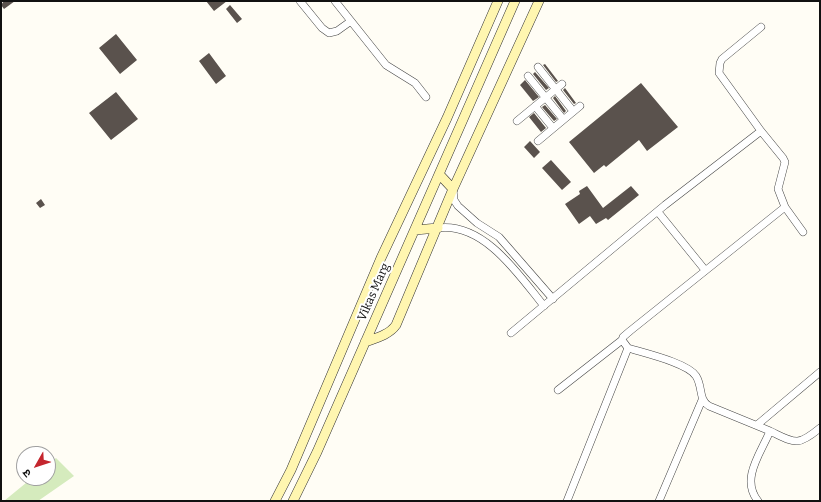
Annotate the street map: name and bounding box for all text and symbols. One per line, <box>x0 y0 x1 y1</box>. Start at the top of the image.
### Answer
street label: Vikas Marg <box>355 261 393 323</box>
north arrow <box>16 446 56 486</box>
text: उ <box>20 467 34 480</box>

